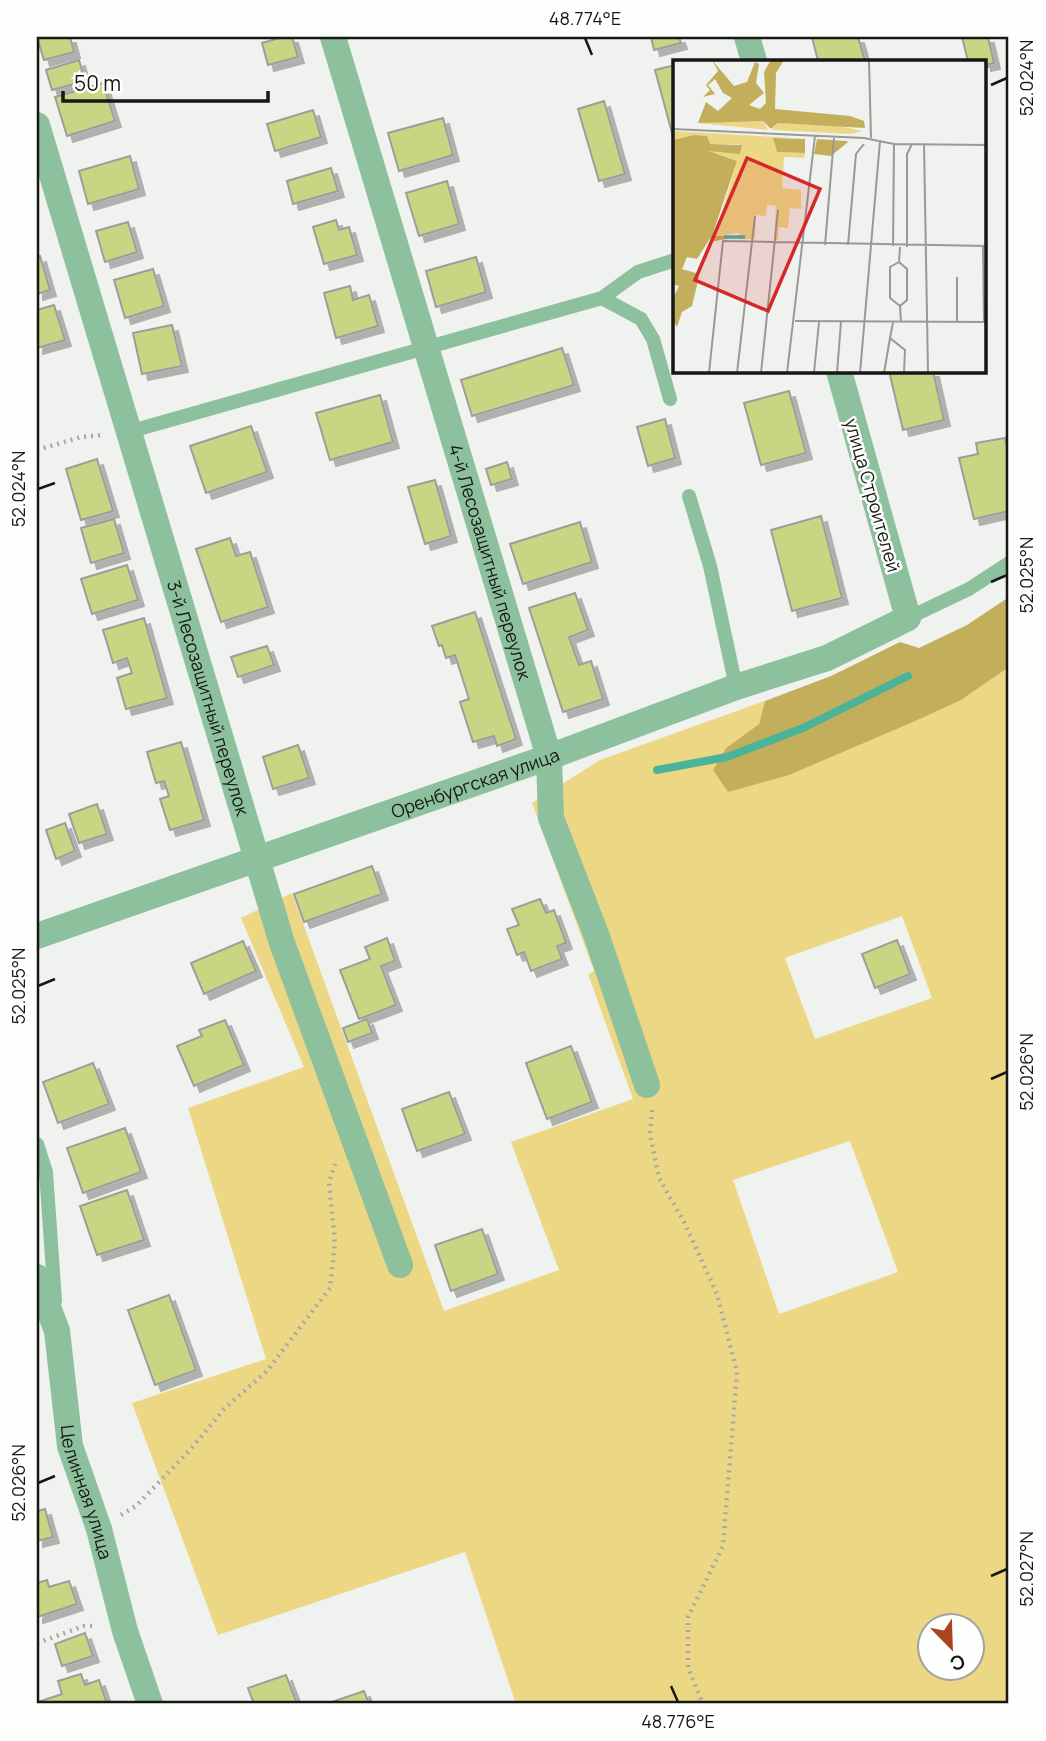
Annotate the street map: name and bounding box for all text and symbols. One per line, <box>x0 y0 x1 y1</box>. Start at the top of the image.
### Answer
text: 48.774°E <box>549 6 621 30</box>
text: 52.024°N <box>1014 40 1038 116</box>
scale bar <box>63 60 268 104</box>
inset map <box>673 60 986 373</box>
text: 50 m <box>74 69 121 97</box>
street label: улица Строителей <box>840 415 906 575</box>
street label: 4-й Лесозащитный переулок <box>444 441 537 684</box>
text: 52.024°N <box>6 451 30 527</box>
text: 52.025°N <box>1014 537 1038 613</box>
street label: 3-й Лесозащитный переулок <box>162 577 255 819</box>
street label: Оренбургская улица <box>388 742 563 823</box>
text: 52.025°N <box>6 948 30 1024</box>
text: 52.026°N <box>1014 1033 1038 1111</box>
street label: Целинная улица <box>56 1424 118 1562</box>
text: 52.026°N <box>6 1444 30 1522</box>
text: 52.027°N <box>1014 1531 1038 1607</box>
north arrow <box>916 1612 986 1682</box>
text: С <box>946 1648 969 1677</box>
text: 48.776°E <box>641 1709 715 1733</box>

